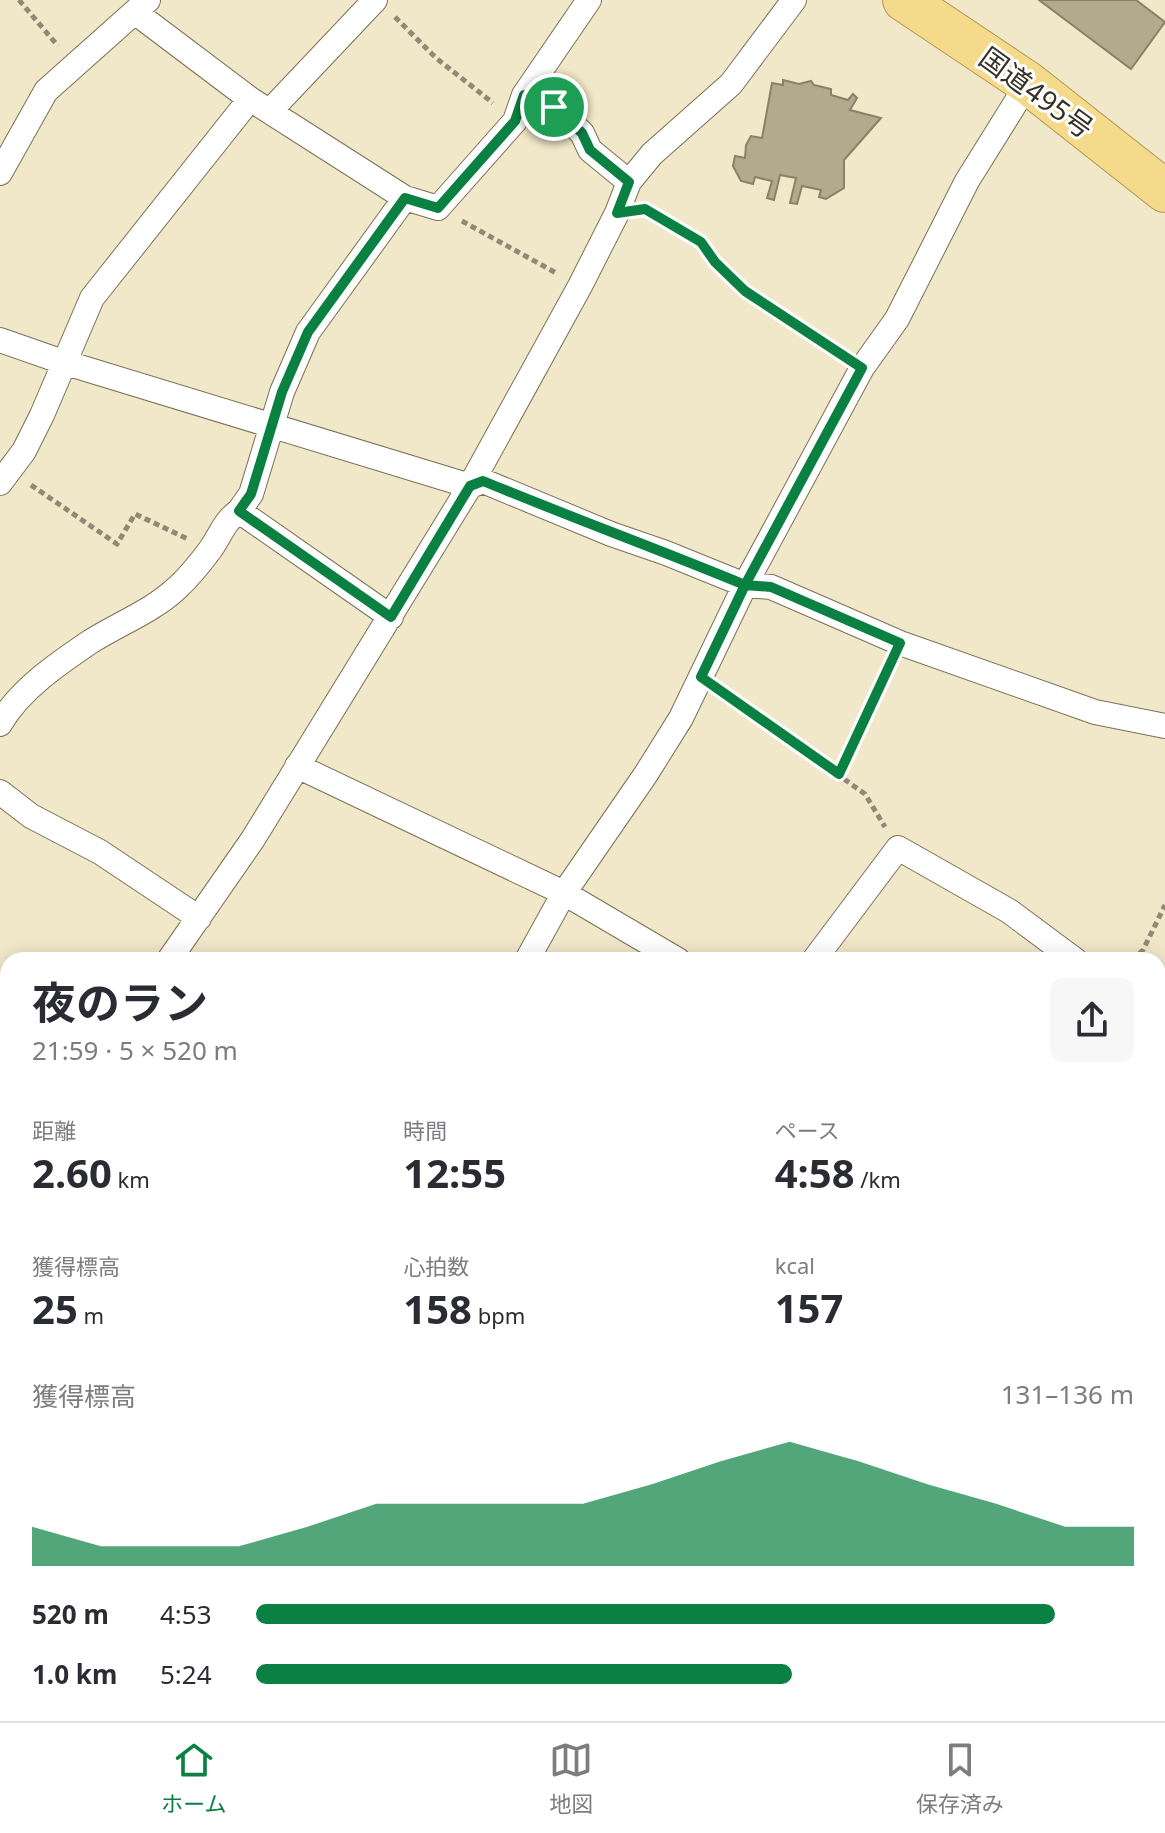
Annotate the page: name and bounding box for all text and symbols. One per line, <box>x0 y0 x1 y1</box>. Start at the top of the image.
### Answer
street label: 国道495号 <box>972 38 1102 146</box>
pin <box>520 73 588 141</box>
icon: arrive <box>532 85 576 129</box>
text: 夜のラン <box>32 972 208 1032</box>
button: share <box>1050 978 1134 1062</box>
text: 21:59 · 5 × 520 m <box>32 1032 238 1068</box>
text: 距離 <box>32 1115 76 1145</box>
text: 時間 <box>403 1115 447 1145</box>
text: ペース <box>775 1115 840 1145</box>
text: 2.60 <box>32 1145 112 1200</box>
text: 12:55 <box>403 1145 506 1200</box>
text: 4:58 <box>775 1145 855 1200</box>
text: km <box>112 1164 150 1194</box>
text: /km <box>855 1164 901 1194</box>
text: kcal <box>775 1250 815 1280</box>
text: 獲得標高 <box>32 1251 120 1281</box>
text: 心拍数 <box>403 1251 469 1281</box>
text: 157 <box>775 1280 843 1335</box>
text: 25 <box>32 1281 78 1336</box>
text: 158 <box>403 1281 472 1336</box>
text: m <box>78 1300 104 1330</box>
text: bpm <box>472 1300 525 1330</box>
text: 131–136 m <box>1001 1376 1134 1412</box>
text: 獲得標高 <box>32 1378 136 1414</box>
text: 520 m <box>32 1596 109 1632</box>
text: 4:53 <box>160 1596 212 1632</box>
text: 1.0 km <box>32 1656 117 1692</box>
text: 5:24 <box>160 1656 212 1692</box>
tab: ホーム <box>161 1738 227 1818</box>
tab: 地図 <box>549 1738 593 1818</box>
tab: 保存済み <box>916 1738 1004 1818</box>

